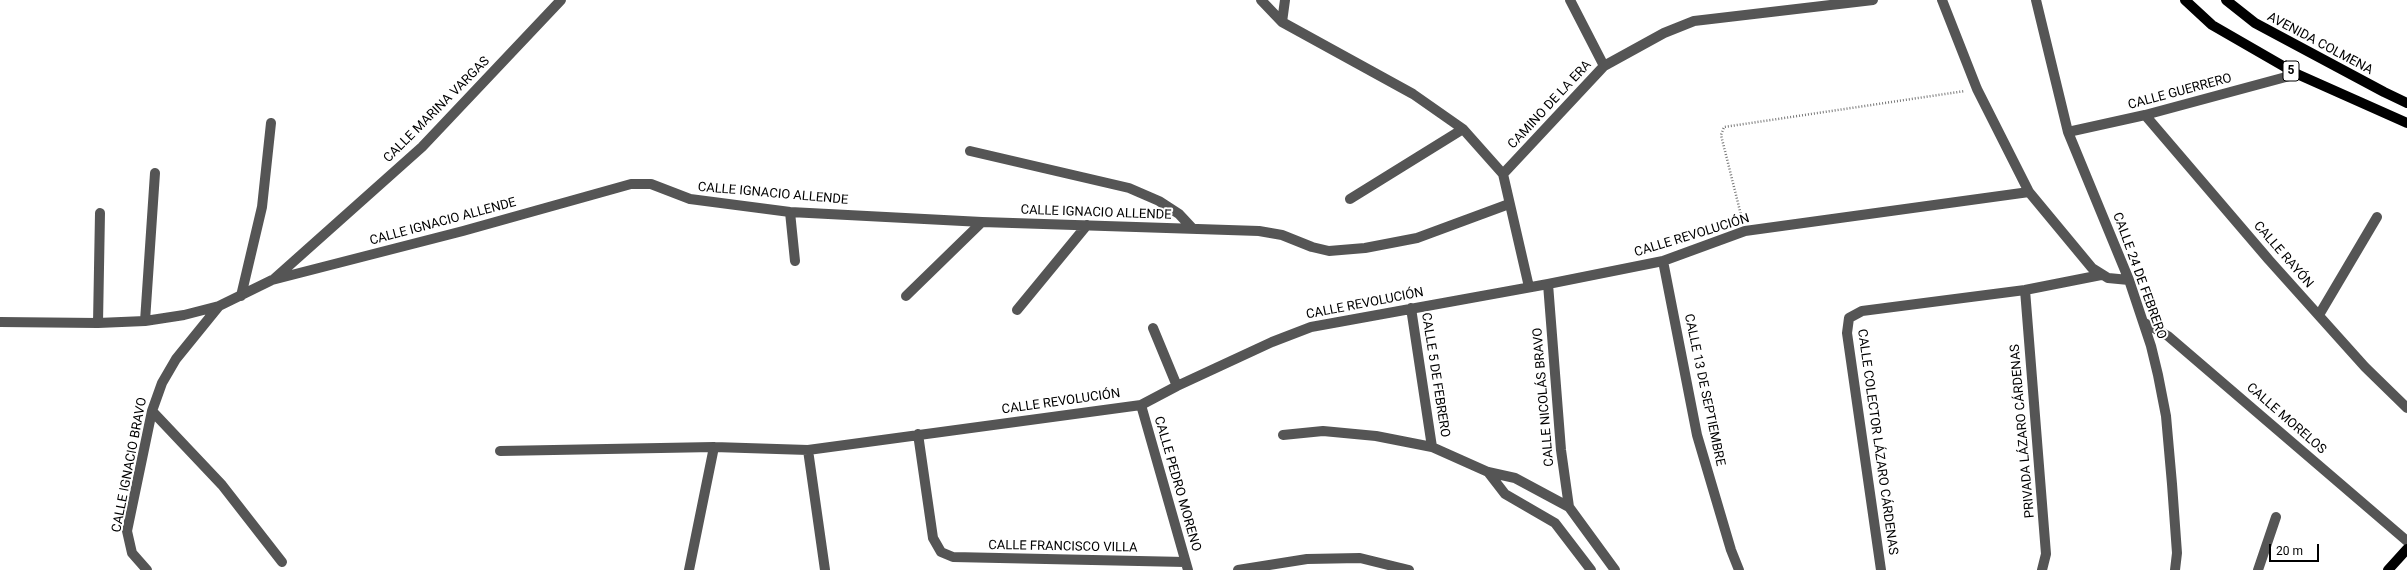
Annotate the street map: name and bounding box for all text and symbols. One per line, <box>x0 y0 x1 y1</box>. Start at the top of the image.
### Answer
street label: AVENIDA COLMENA <box>2264 10 2376 78</box>
street label: CALLE MARINA VARGAS <box>381 54 493 166</box>
street label: CAMINO DE LA ERA <box>1505 58 1595 152</box>
road number: 5 <box>2283 61 2299 81</box>
street label: CALLE GUERRERO <box>2126 71 2234 113</box>
street label: CALLE IGNACIO ALLENDE <box>697 180 849 208</box>
street label: CALLE IGNACIO ALLENDE <box>368 195 518 249</box>
street label: CALLE IGNACIO ALLENDE <box>1020 203 1172 223</box>
street label: CALLE REVOLUCIÓN <box>1633 211 1751 261</box>
street label: CALLE 24 DE FEBRERO <box>2109 211 2169 341</box>
street label: CALLE RAYÓN <box>2250 218 2316 292</box>
street label: CALLE REVOLUCIÓN <box>1305 285 1425 323</box>
street label: CALLE 5 DE FEBRERO <box>1417 311 1453 439</box>
street label: CALLE 13 DE SEPTIEMBRE <box>1680 312 1728 468</box>
street label: CALLE NICOLÁS BRAVO <box>1530 327 1558 467</box>
street label: CALLE COLECTOR LÁZARO CÁRDENAS <box>1853 328 1901 556</box>
street label: PRIVADA LÁZARO CÁRDENAS <box>2008 343 2038 519</box>
street label: CALLE MORELOS <box>2243 380 2329 458</box>
street label: CALLE REVOLUCIÓN <box>1001 386 1121 418</box>
street label: CALLE IGNACIO BRAVO <box>109 396 151 534</box>
street label: CALLE PEDRO MORENO <box>1150 415 1204 553</box>
scale bar <box>2271 536 2321 562</box>
street label: CALLE FRANCISCO VILLA <box>988 538 1138 556</box>
text: 20 m <box>2276 544 2303 558</box>

